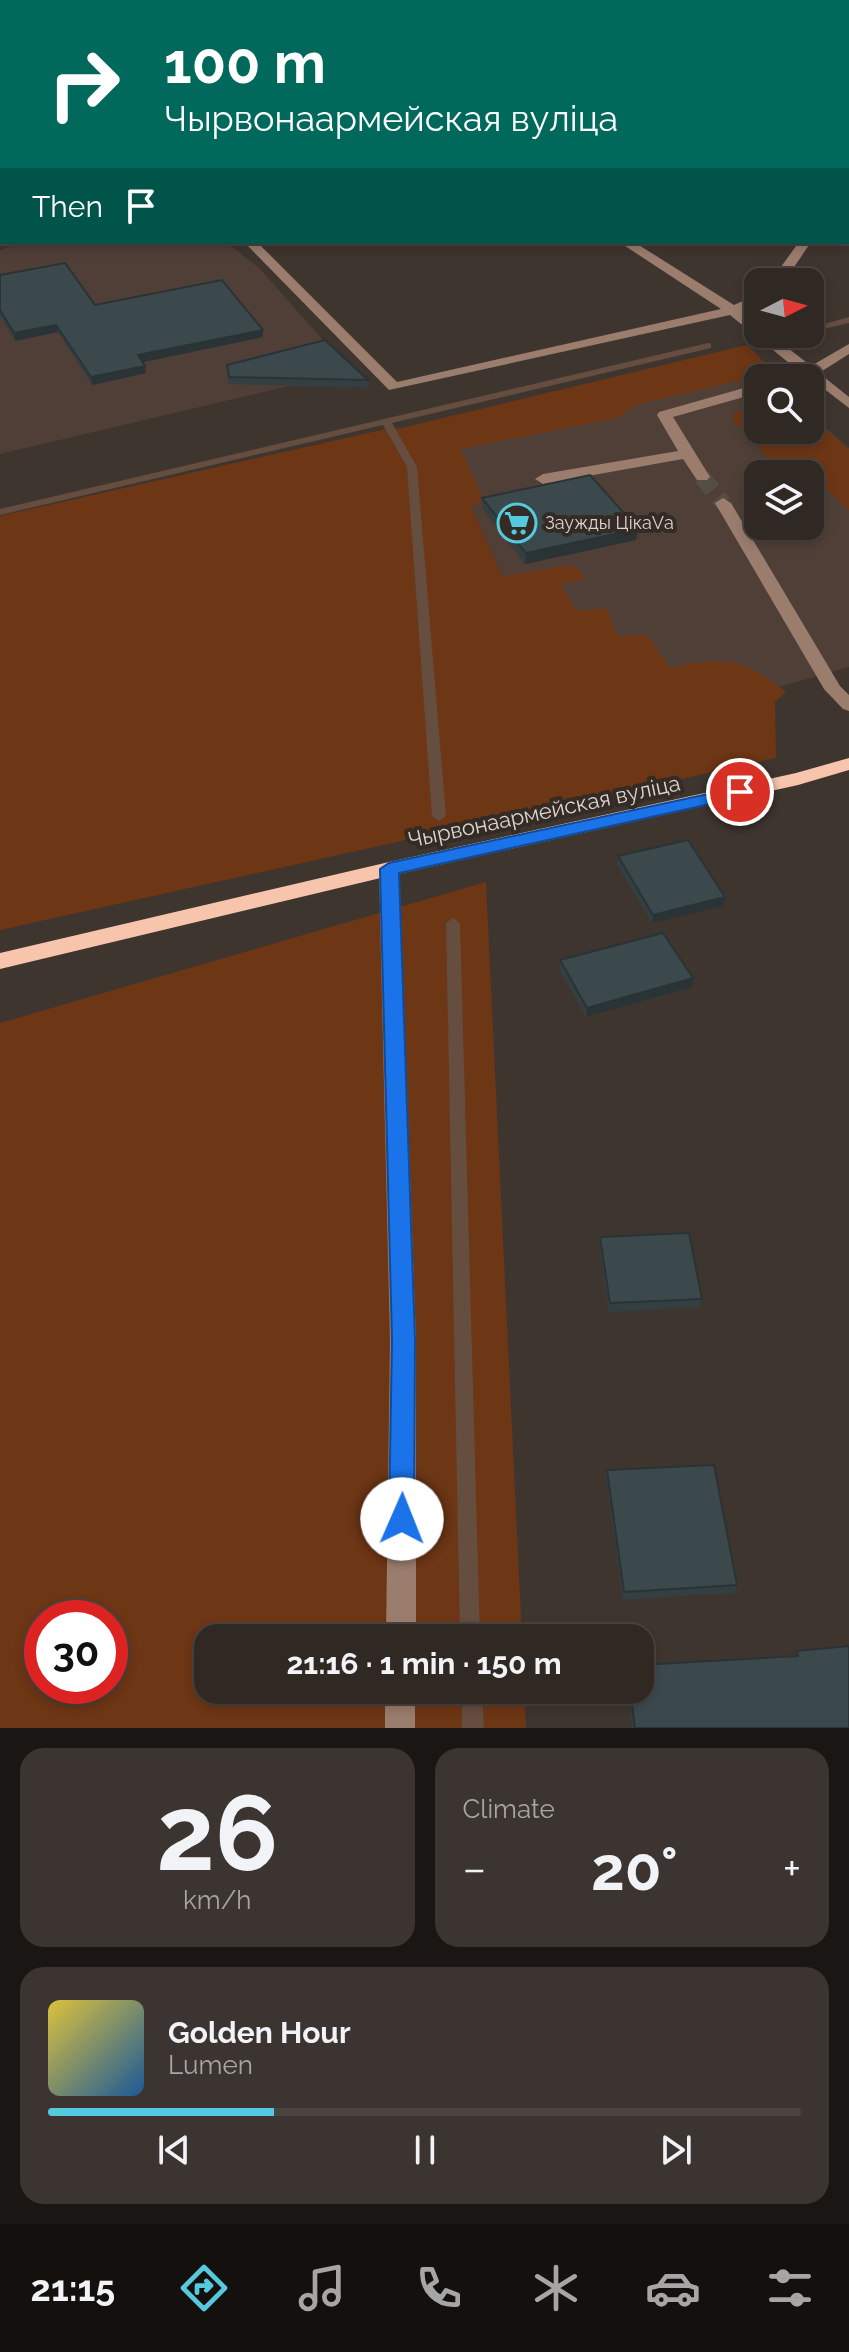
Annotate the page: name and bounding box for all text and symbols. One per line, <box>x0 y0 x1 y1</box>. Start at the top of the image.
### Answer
text: 100 m <box>164 30 326 96</box>
icon: right <box>32 32 136 136</box>
text: Чырвонаармейская вуліца <box>164 97 618 139</box>
icon: arrive <box>119 184 163 228</box>
text: Then <box>32 189 103 224</box>
north arrow <box>744 268 824 348</box>
map controls <box>744 268 824 540</box>
button: search <box>744 364 824 444</box>
button: layers <box>744 460 824 540</box>
supermarket icon: Заужды ЦікаVа <box>496 502 538 544</box>
place label: Заужды ЦікаVа <box>545 512 674 533</box>
pin <box>706 758 774 826</box>
street label: Чырвонаармейская вуліца <box>406 769 682 853</box>
icon: arrive <box>718 770 762 814</box>
position arrow <box>360 1477 444 1561</box>
speed limit sign: 30 <box>24 1600 128 1704</box>
text: 21:16 · 1 min · 150 m <box>286 1646 562 1681</box>
text: 26 <box>156 1772 278 1894</box>
text: Climate <box>463 1794 555 1824</box>
text: 20° <box>591 1834 678 1904</box>
text: − <box>463 1843 486 1894</box>
text: + <box>783 1843 801 1894</box>
text: km/h <box>183 1885 252 1915</box>
text: Golden Hour <box>168 2015 351 2050</box>
text: Lumen <box>168 2050 253 2080</box>
icon: previous <box>152 2128 196 2172</box>
icon: pause <box>403 2128 447 2172</box>
icon: next <box>654 2128 698 2172</box>
icon: directions <box>176 2260 232 2316</box>
icon: music <box>294 2260 350 2316</box>
icon: phone <box>411 2260 467 2316</box>
icon: climate <box>528 2260 584 2316</box>
icon: car <box>645 2260 701 2316</box>
icon: filters <box>762 2260 818 2316</box>
text: 21:15 <box>31 2267 115 2309</box>

